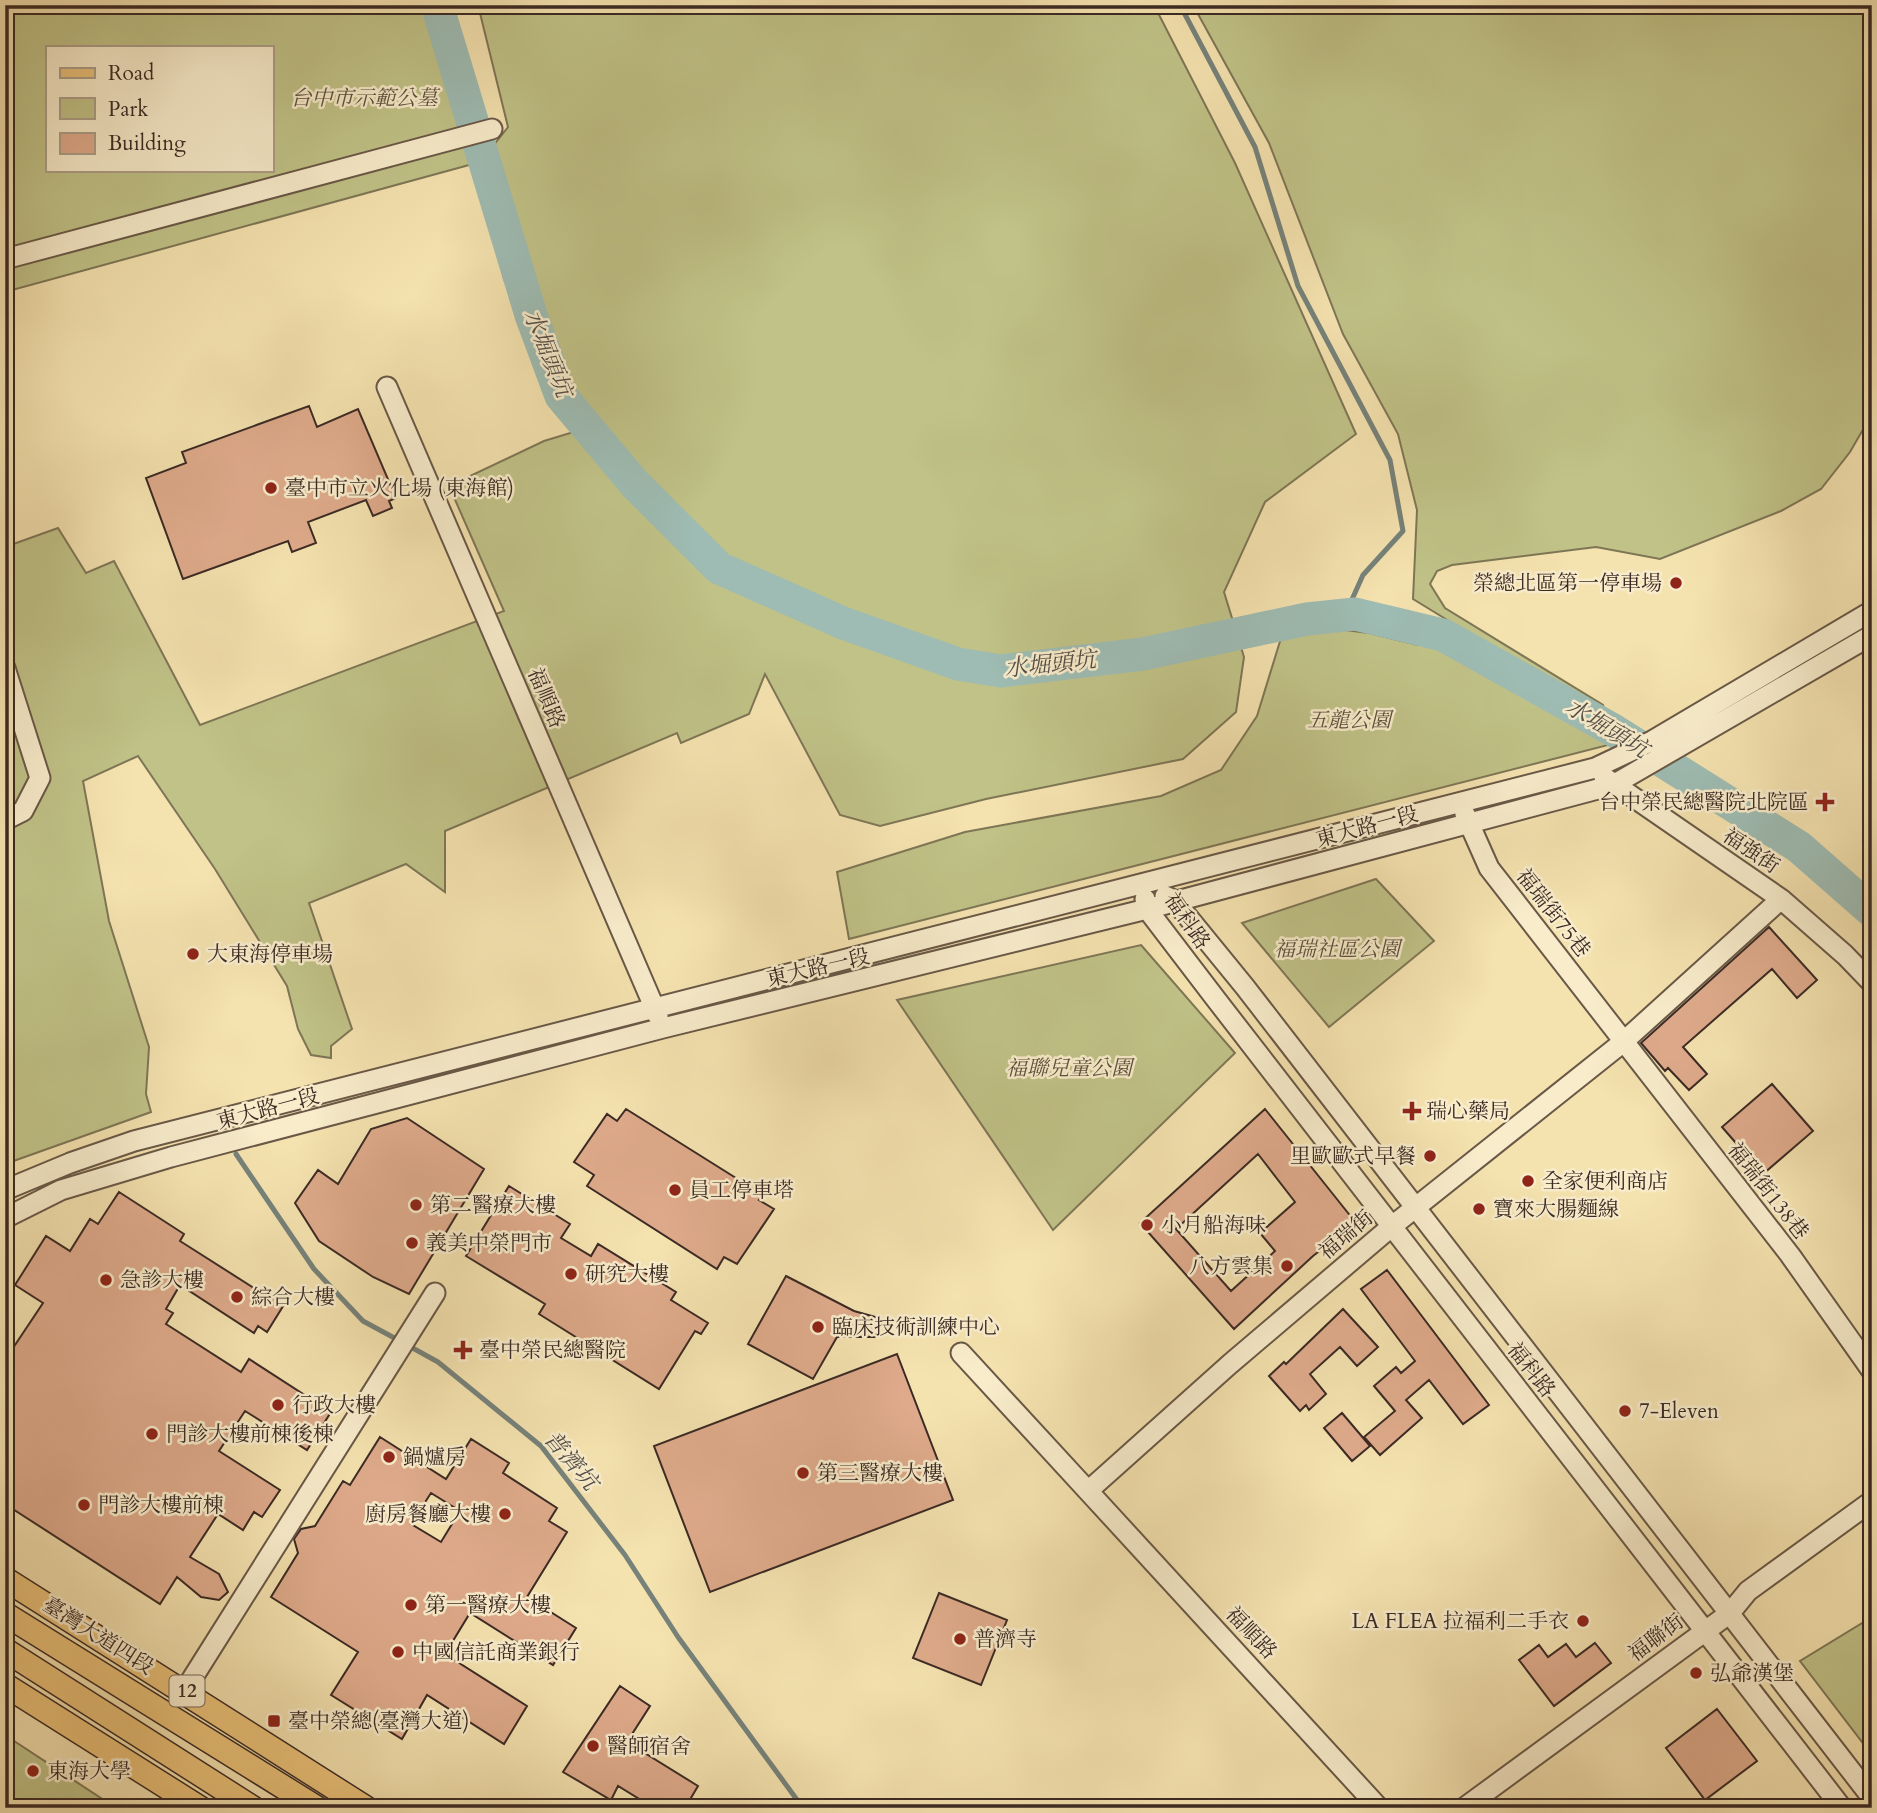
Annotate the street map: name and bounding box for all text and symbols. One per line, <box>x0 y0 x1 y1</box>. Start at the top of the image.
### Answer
legend <box>46 46 273 172</box>
text: Road <box>108 59 154 88</box>
park label: 台中市示範公墓 <box>291 84 440 113</box>
text: Park <box>108 95 149 124</box>
text: Building <box>108 129 186 158</box>
water label: 水堀頭坑 <box>516 305 581 404</box>
place label: 臺中市立火化場 (東海館) <box>285 474 514 503</box>
marker: 臺中市立火化場 (東海館) <box>263 480 279 496</box>
place label: 榮總北區第一停車場 <box>1473 569 1662 598</box>
marker: 榮總北區第一停車場 <box>1668 575 1684 591</box>
water label: 水堀頭坑 <box>1003 643 1100 684</box>
street label: 福順路 <box>520 663 572 733</box>
water label: 水堀頭坑 <box>1560 691 1657 767</box>
park label: 五龍公園 <box>1307 706 1394 735</box>
place label: 台中榮民總醫院北院區 <box>1599 788 1809 817</box>
marker: 台中榮民總醫院北院區 <box>1815 792 1835 812</box>
street label: 東大路一段 <box>1313 799 1421 855</box>
street label: 福強街 <box>1717 821 1785 881</box>
street label: 福瑞街75巷 <box>1509 862 1597 964</box>
street label: 福科路 <box>1157 887 1217 955</box>
park label: 福瑞社區公園 <box>1274 935 1403 964</box>
place label: 大東海停車場 <box>207 940 333 969</box>
street label: 東大路一段 <box>764 942 872 994</box>
marker: 大東海停車場 <box>185 946 201 962</box>
park label: 福聯兒童公園 <box>1006 1054 1135 1083</box>
street label: 東大路一段 <box>214 1081 322 1137</box>
place label: 瑞心藥局 <box>1426 1097 1510 1126</box>
marker: 瑞心藥局 <box>1404 1103 1420 1119</box>
street label: 福瑞街138巷 <box>1721 1136 1815 1246</box>
place label: 里歐歐式早餐 <box>1290 1142 1416 1171</box>
marker: 里歐歐式早餐 <box>1422 1148 1438 1164</box>
place label: 全家便利商店 <box>1542 1167 1668 1196</box>
marker: 全家便利商店 <box>1520 1173 1536 1189</box>
place label: 員工停車塔 <box>689 1176 794 1205</box>
marker: 員工停車塔 <box>667 1182 683 1198</box>
place label: 第二醫療大樓 <box>430 1191 556 1220</box>
place label: 寶來大腸麵線 <box>1493 1195 1619 1224</box>
marker: 第二醫療大樓 <box>408 1197 424 1213</box>
marker: 寶來大腸麵線 <box>1471 1201 1487 1217</box>
street label: 福瑞街 <box>1313 1204 1379 1266</box>
place label: 小月船海味 <box>1161 1211 1266 1240</box>
marker: 小月船海味 <box>1139 1217 1155 1233</box>
place label: 義美中榮門市 <box>426 1229 552 1258</box>
marker: 義美中榮門市 <box>404 1235 420 1251</box>
place label: 八方雲集 <box>1189 1252 1273 1281</box>
marker: 八方雲集 <box>1279 1258 1295 1274</box>
place label: 研究大樓 <box>585 1260 669 1289</box>
place label: 急診大樓 <box>120 1266 204 1295</box>
marker: 研究大樓 <box>563 1266 579 1282</box>
marker: 急診大樓 <box>98 1272 114 1288</box>
place label: 綜合大樓 <box>251 1283 335 1312</box>
marker: 綜合大樓 <box>229 1289 245 1305</box>
place label: 臨床技術訓練中心 <box>832 1313 1000 1342</box>
marker: 臨床技術訓練中心 <box>810 1319 826 1335</box>
place label: 臺中榮民總醫院 <box>479 1336 626 1365</box>
street label: 福科路 <box>1500 1336 1562 1404</box>
marker: 臺中榮民總醫院 <box>453 1340 473 1360</box>
place label: 行政大樓 <box>292 1391 376 1420</box>
marker: 行政大樓 <box>270 1397 286 1413</box>
place label: 7-Eleven <box>1639 1397 1719 1426</box>
marker: 7-Eleven <box>1617 1403 1633 1419</box>
place label: 門診大樓前棟後棟 <box>166 1420 334 1449</box>
water label: 普濟坑 <box>537 1424 607 1499</box>
marker: 門診大樓前棟後棟 <box>144 1426 160 1442</box>
place label: 鍋爐房 <box>403 1443 466 1472</box>
marker: 鍋爐房 <box>381 1449 397 1465</box>
place label: 第三醫療大樓 <box>817 1459 943 1488</box>
marker: 第三醫療大樓 <box>795 1465 811 1481</box>
place label: 門診大樓前棟 <box>98 1491 224 1520</box>
marker: 門診大樓前棟 <box>76 1497 92 1513</box>
place label: 廚房餐廳大樓 <box>365 1500 491 1529</box>
marker: 廚房餐廳大樓 <box>497 1506 513 1522</box>
street label: 臺灣大道四段 <box>37 1590 159 1682</box>
place label: 第一醫療大樓 <box>425 1591 551 1620</box>
marker: 第一醫療大樓 <box>403 1597 419 1613</box>
street label: 福順路 <box>1219 1600 1283 1666</box>
place label: LA FLEA 拉福利二手衣 <box>1352 1607 1569 1636</box>
street label: 福聯街 <box>1622 1607 1690 1669</box>
marker: LA FLEA 拉福利二手衣 <box>1575 1613 1591 1629</box>
place label: 普濟寺 <box>974 1625 1037 1654</box>
marker: 普濟寺 <box>952 1631 968 1647</box>
place label: 中國信託商業銀行 <box>412 1638 580 1667</box>
marker: 中國信託商業銀行 <box>390 1644 406 1660</box>
place label: 弘爺漢堡 <box>1710 1659 1794 1688</box>
marker: 弘爺漢堡 <box>1688 1665 1704 1681</box>
road number: 12 <box>170 1676 204 1707</box>
place label: 臺中榮總(臺灣大道) <box>288 1707 469 1736</box>
marker: 臺中榮總(臺灣大道) <box>266 1713 282 1729</box>
place label: 醫師宿舍 <box>607 1732 691 1761</box>
marker: 醫師宿舍 <box>585 1738 601 1754</box>
place label: 東海大學 <box>47 1757 131 1786</box>
marker: 東海大學 <box>25 1763 41 1779</box>

